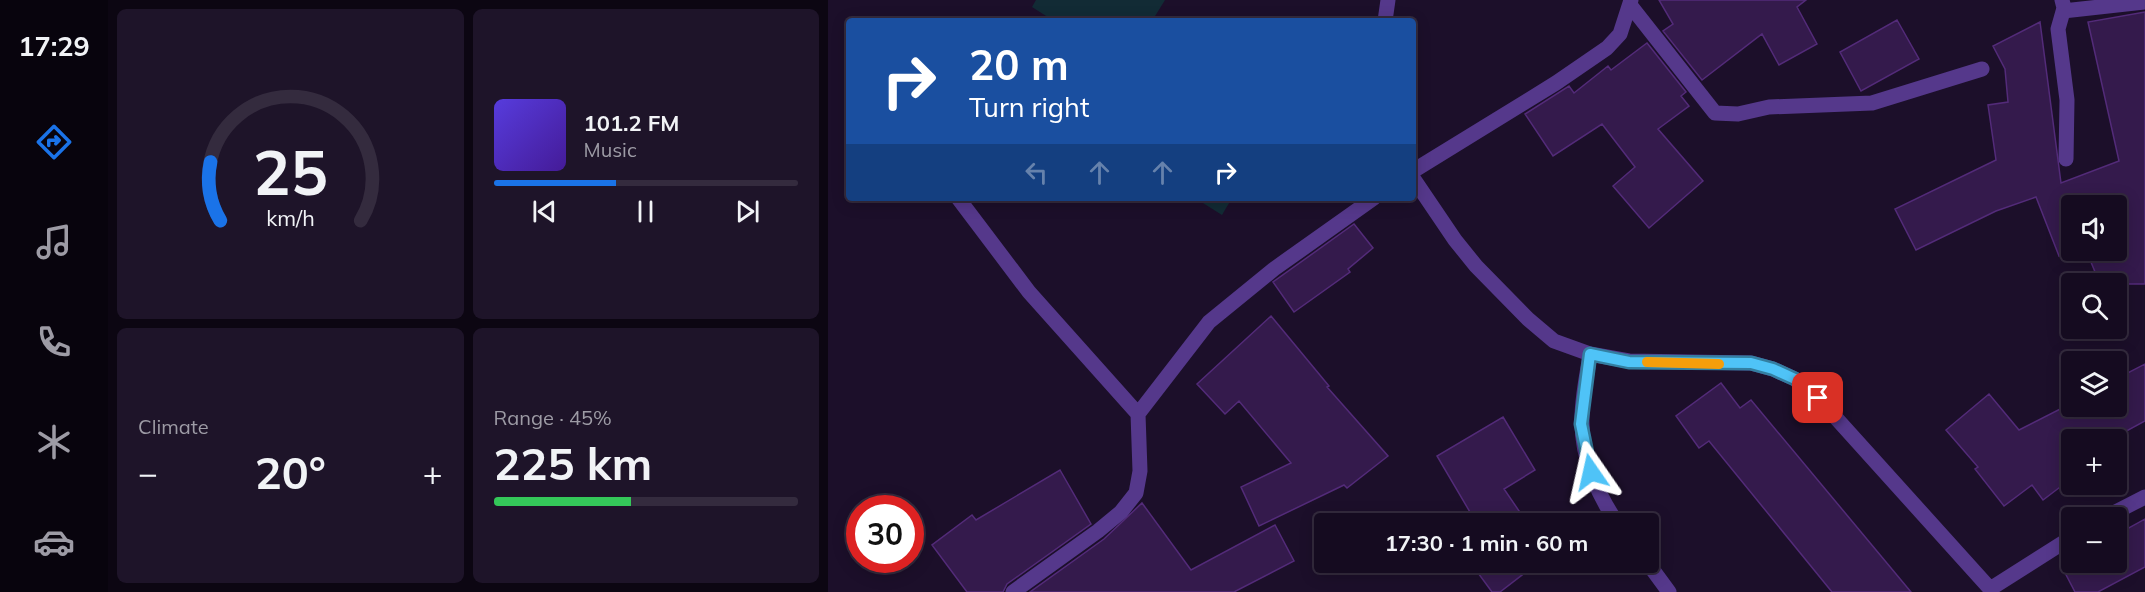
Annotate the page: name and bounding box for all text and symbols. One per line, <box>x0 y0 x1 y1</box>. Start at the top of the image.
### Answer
text: 17:29 <box>18 29 90 63</box>
text: 20 m <box>969 38 1069 91</box>
icon: right <box>870 42 948 120</box>
text: Turn right <box>969 90 1089 124</box>
text: 101.2 FM <box>584 109 680 137</box>
icon: directions <box>33 121 75 163</box>
text: 25 <box>253 132 328 211</box>
text: Music <box>584 137 637 162</box>
icon: left <box>1020 156 1053 189</box>
icon: ahead <box>1083 156 1116 189</box>
icon: ahead <box>1146 156 1179 189</box>
icon: right <box>1209 156 1242 189</box>
icon: previous <box>528 195 561 228</box>
icon: pause <box>629 195 662 228</box>
icon: next <box>731 195 764 228</box>
map controls <box>2061 195 2127 573</box>
button: sound <box>2061 195 2127 261</box>
text: km/h <box>266 204 314 231</box>
icon: music <box>33 221 75 263</box>
button: search <box>2061 273 2127 339</box>
icon: phone <box>33 321 75 363</box>
button: layers <box>2061 351 2127 417</box>
pin <box>1792 372 1843 423</box>
icon: arrive <box>1801 381 1834 414</box>
text: Range · 45% <box>494 405 612 430</box>
text: Climate <box>138 414 209 439</box>
icon: climate <box>33 421 75 463</box>
button: + <box>2061 429 2127 495</box>
text: 225 km <box>494 435 652 491</box>
position arrow <box>1559 440 1623 504</box>
text: 20° <box>255 444 326 500</box>
text: − <box>138 452 158 493</box>
text: + <box>423 452 443 493</box>
speed limit sign: 30 <box>846 495 924 573</box>
button: − <box>2061 507 2127 573</box>
icon: car <box>33 521 75 563</box>
text: 17:30 · 1 min · 60 m <box>1385 529 1588 557</box>

